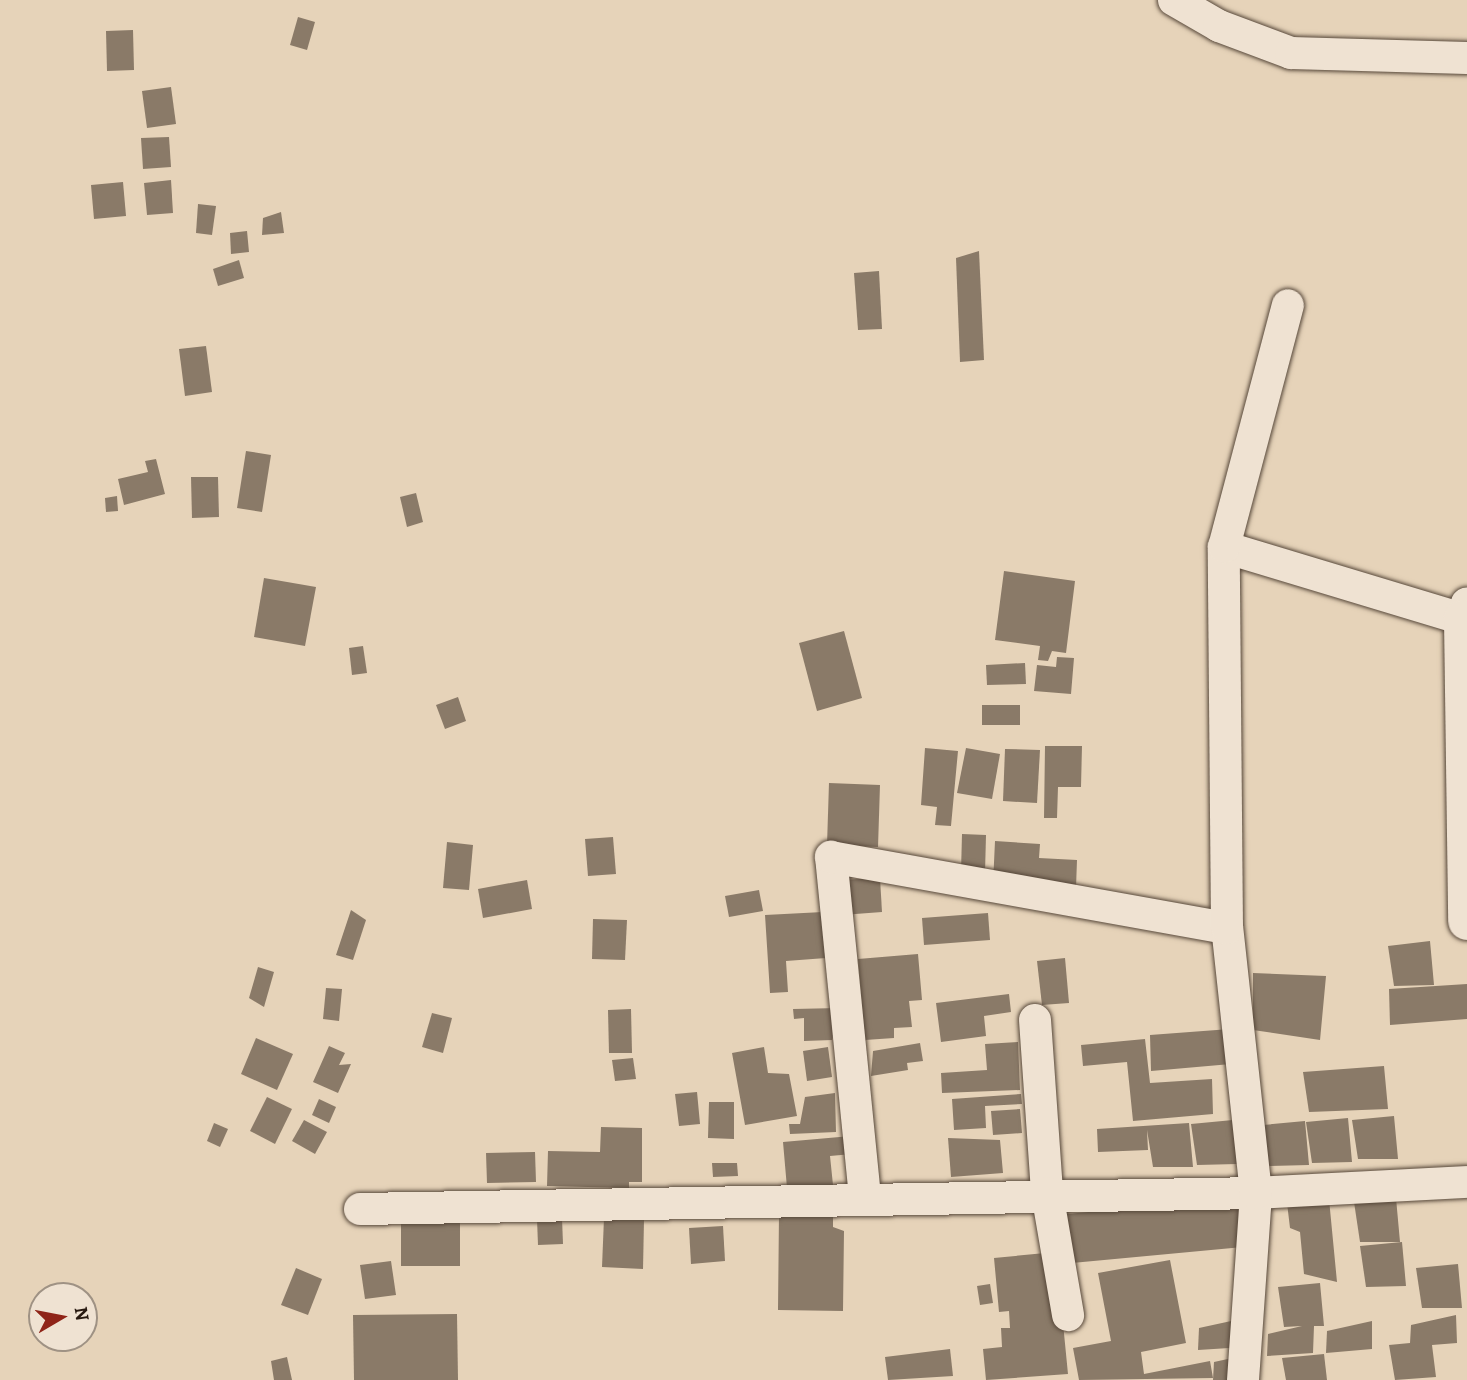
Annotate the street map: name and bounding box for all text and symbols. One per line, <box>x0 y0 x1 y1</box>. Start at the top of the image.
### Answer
north arrow <box>28 1282 98 1352</box>
text: N <box>68 1305 96 1323</box>

